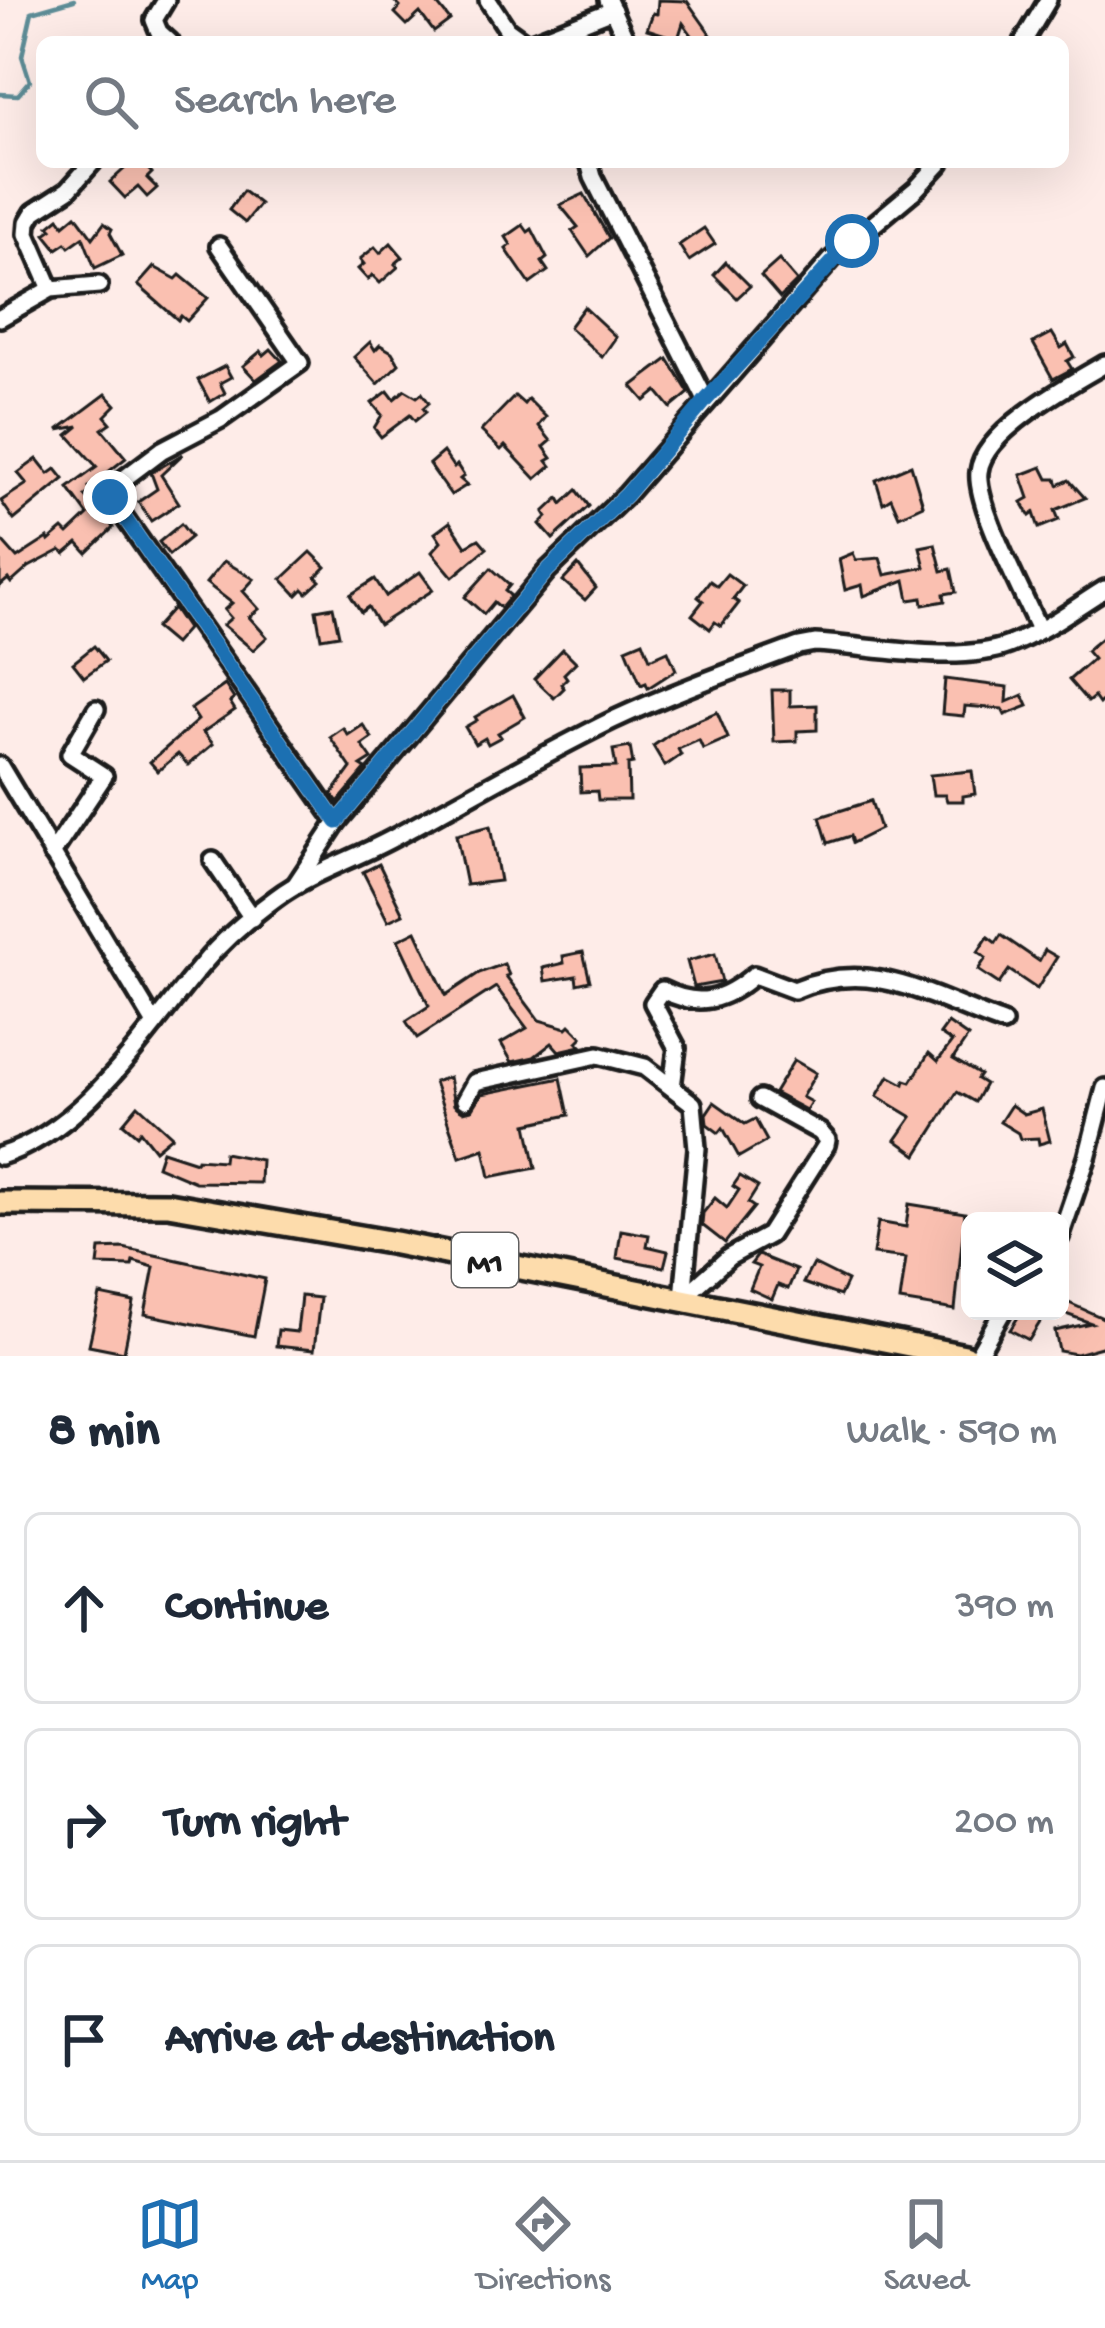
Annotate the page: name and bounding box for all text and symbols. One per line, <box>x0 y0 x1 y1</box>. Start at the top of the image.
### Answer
search box <box>36 36 1069 168</box>
icon: search <box>78 69 144 135</box>
text: Search here <box>174 76 396 129</box>
route start <box>825 214 879 268</box>
route end <box>83 470 137 524</box>
map controls <box>961 1212 1069 1320</box>
button: layers <box>961 1212 1069 1320</box>
road number: M1 <box>452 1233 518 1287</box>
text: 8 min <box>48 1404 160 1464</box>
text: Walk · 590 m <box>846 1411 1057 1457</box>
icon: ahead <box>51 1575 117 1641</box>
text: Continue <box>165 1582 328 1635</box>
text: 390 m <box>955 1585 1054 1631</box>
icon: right <box>51 1791 117 1857</box>
text: Turn right <box>165 1798 345 1851</box>
text: 200 m <box>954 1801 1054 1847</box>
icon: arrive <box>51 2007 117 2073</box>
text: Arrive at destination <box>165 2014 554 2067</box>
tab: Map <box>137 2191 203 2301</box>
tab: Directions <box>476 2191 610 2301</box>
tab: Saved <box>884 2191 968 2301</box>

